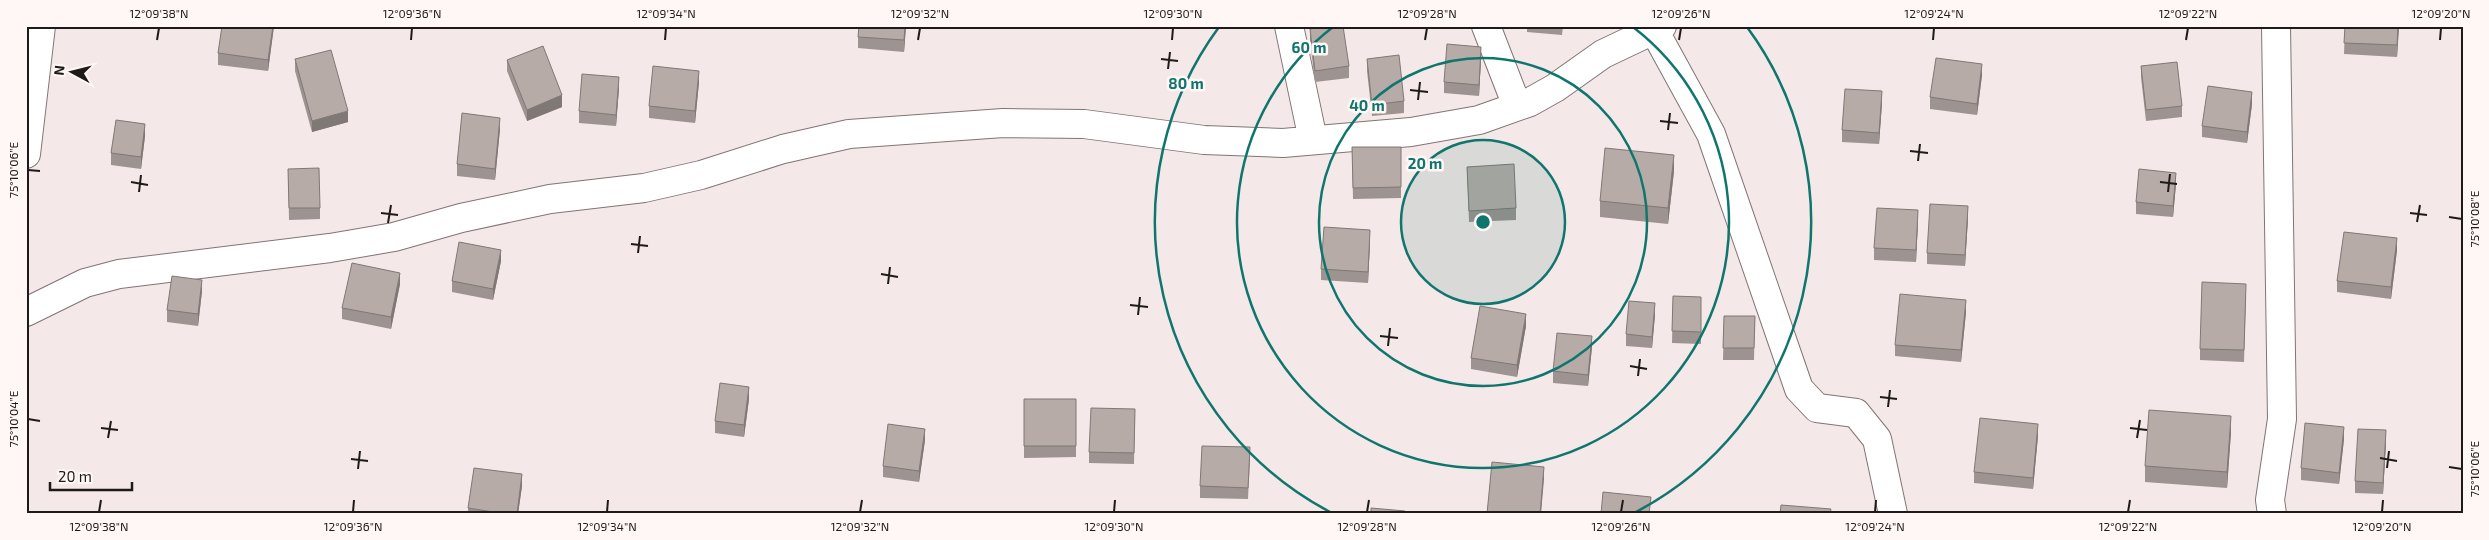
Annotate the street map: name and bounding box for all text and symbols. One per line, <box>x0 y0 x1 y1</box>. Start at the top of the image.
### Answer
text: 12°09'38"N <box>129 6 189 20</box>
text: 12°09'36"N <box>383 6 441 20</box>
text: 12°09'34"N <box>636 6 696 20</box>
text: 12°09'32"N <box>891 6 949 20</box>
text: 12°09'30"N <box>1143 6 1203 20</box>
text: 12°09'28"N <box>1397 6 1457 20</box>
text: 12°09'26"N <box>1652 6 1710 20</box>
text: 12°09'24"N <box>1904 6 1964 20</box>
text: 12°09'22"N <box>2159 6 2217 20</box>
text: 12°09'20"N <box>2411 6 2471 20</box>
text: 60 m <box>1292 38 1326 56</box>
north arrow <box>48 48 98 98</box>
text: N <box>50 64 68 76</box>
text: 80 m <box>1168 74 1204 92</box>
text: 40 m <box>1349 96 1385 114</box>
text: 75°10'06"E <box>6 141 20 198</box>
text: 20 m <box>1408 154 1442 172</box>
text: 75°10'08"E <box>2467 190 2481 247</box>
centre of rings <box>1474 213 1492 231</box>
text: 75°10'04"E <box>6 390 20 447</box>
text: 75°10'06"E <box>2467 440 2481 497</box>
scale bar <box>50 460 132 492</box>
text: 20 m <box>58 467 92 485</box>
text: 12°09'38"N <box>69 519 129 533</box>
text: 12°09'36"N <box>324 519 382 533</box>
text: 12°09'34"N <box>577 519 637 533</box>
text: 12°09'32"N <box>831 519 889 533</box>
text: 12°09'30"N <box>1084 519 1144 533</box>
text: 12°09'28"N <box>1337 519 1397 533</box>
text: 12°09'26"N <box>1592 519 1650 533</box>
text: 12°09'24"N <box>1845 519 1905 533</box>
text: 12°09'22"N <box>2099 519 2157 533</box>
text: 12°09'20"N <box>2352 519 2412 533</box>

